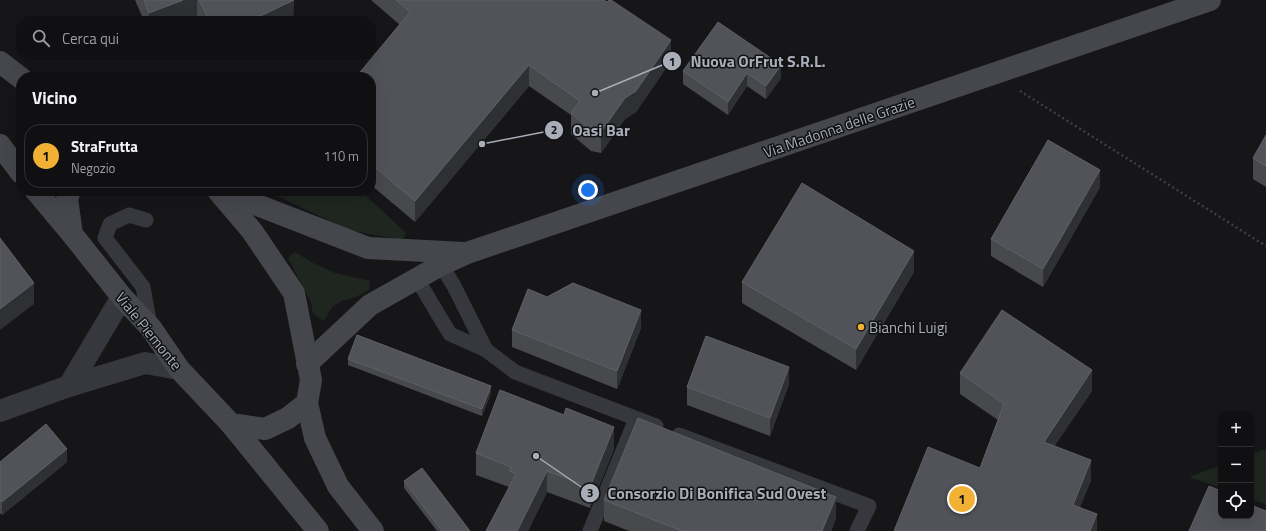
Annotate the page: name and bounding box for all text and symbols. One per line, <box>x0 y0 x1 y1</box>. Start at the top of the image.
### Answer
search box <box>16 16 376 60</box>
icon: search <box>30 27 52 49</box>
text: Cerca qui <box>62 27 119 50</box>
callout: Nuova OrFrut S.R.L. <box>662 47 833 75</box>
text: Nuova OrFrut S.R.L. <box>690 49 826 73</box>
text: 1 <box>669 52 675 71</box>
text: Vicino <box>32 85 77 111</box>
street label: Via Madonna delle Grazie <box>760 90 918 164</box>
callout: Oasi Bar <box>544 116 638 144</box>
text: Oasi Bar <box>572 118 630 142</box>
text: 2 <box>551 120 557 139</box>
text: StraFrutta <box>71 135 138 158</box>
text: 1 <box>42 146 50 166</box>
text: 110 m <box>323 146 359 166</box>
text: Negozio <box>71 158 115 178</box>
your location <box>578 180 598 200</box>
street label: Viale Piemonte <box>110 287 188 375</box>
place label: Bianchi Luigi <box>869 316 948 339</box>
marker: Bianchi Luigi <box>856 322 866 332</box>
map controls <box>1218 411 1254 519</box>
button: + <box>1218 411 1254 447</box>
button: − <box>1218 447 1254 483</box>
callout: Consorzio Di Bonifica Sud Ovest <box>580 479 835 507</box>
text: Consorzio Di Bonifica Sud Ovest <box>608 481 827 505</box>
text: 3 <box>587 483 593 502</box>
button: locate <box>1218 483 1254 519</box>
pin: 1 <box>949 484 975 514</box>

